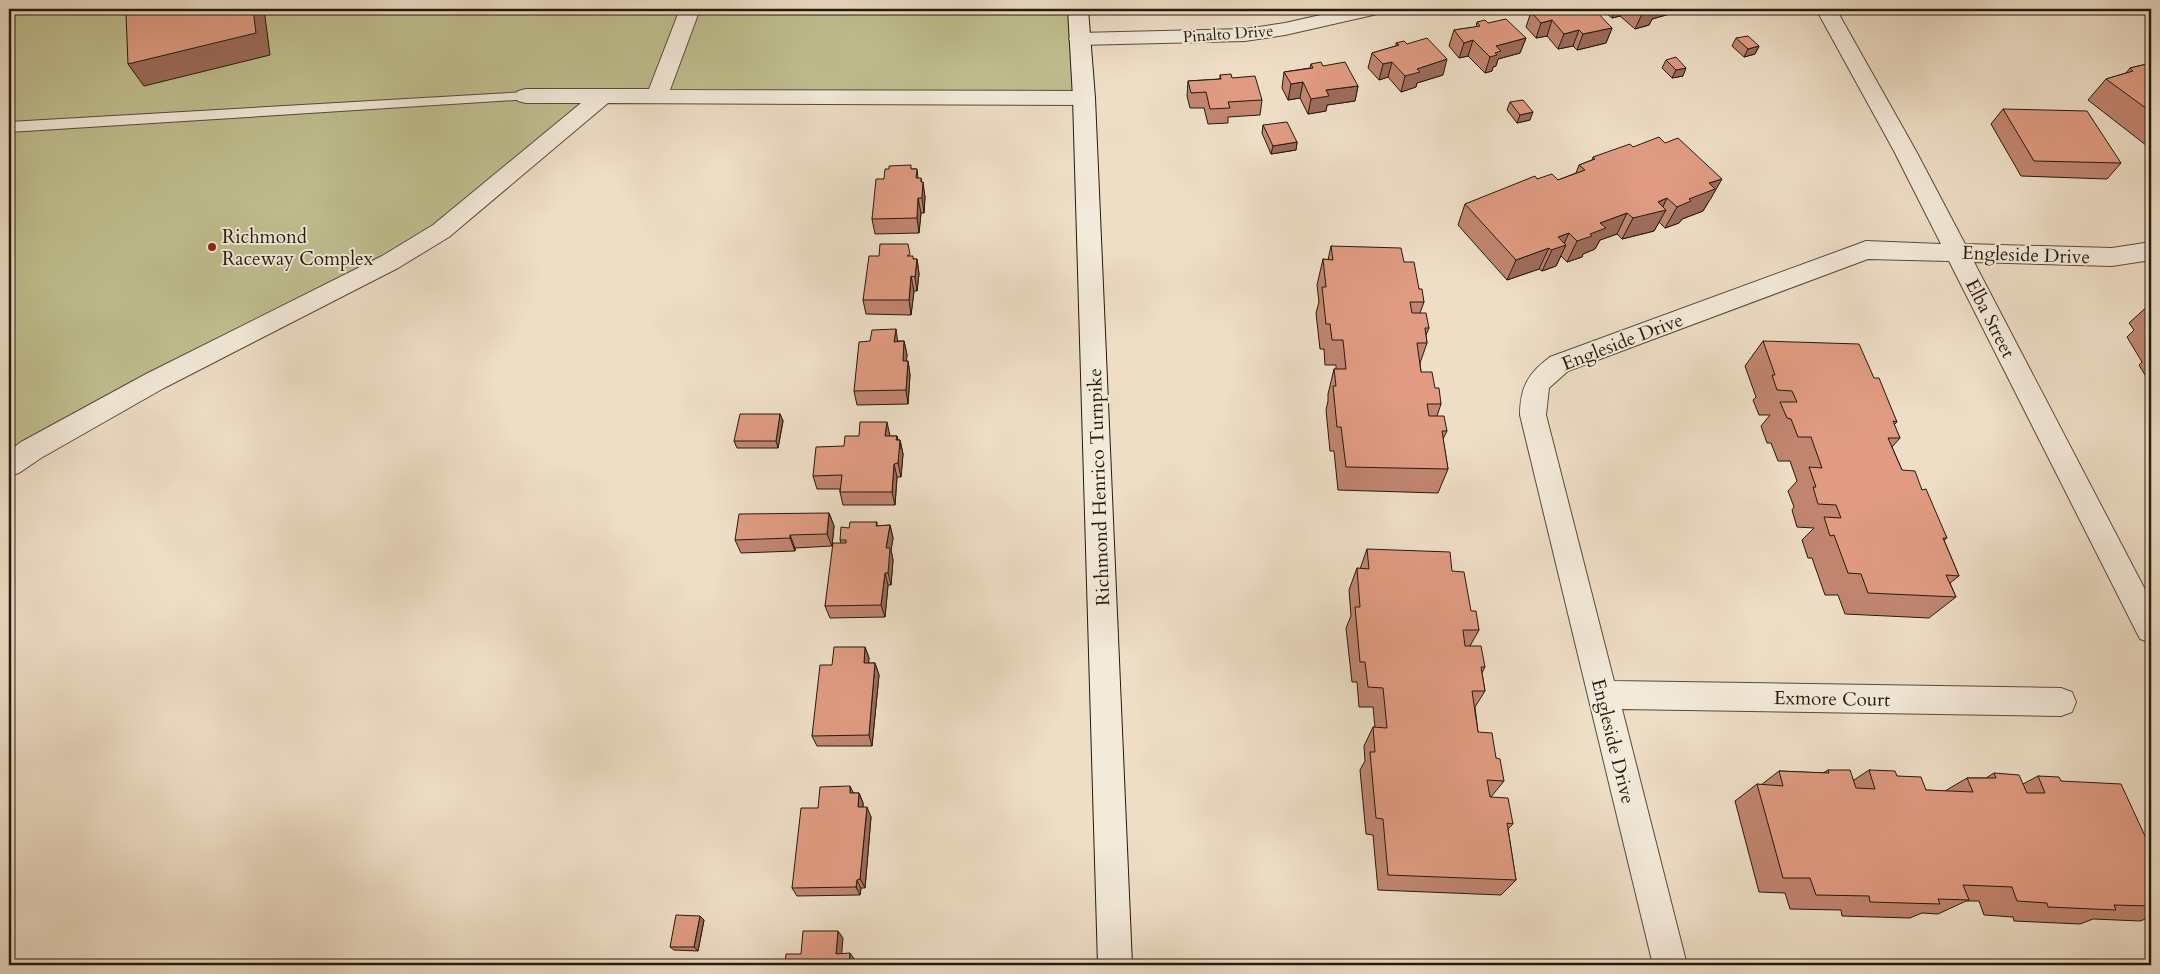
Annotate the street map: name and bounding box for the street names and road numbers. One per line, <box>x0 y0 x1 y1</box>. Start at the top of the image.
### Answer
street label: Pinalto Drive <box>1182 20 1274 48</box>
street label: Engleside Drive <box>1961 240 2090 270</box>
street label: Elba Street <box>1959 274 2021 363</box>
street label: Engleside Drive <box>1558 307 1687 377</box>
street label: Richmond Henrico Turnpike <box>1082 368 1116 606</box>
street label: Engleside Drive <box>1585 676 1641 807</box>
street label: Exmore Court <box>1774 685 1890 713</box>

